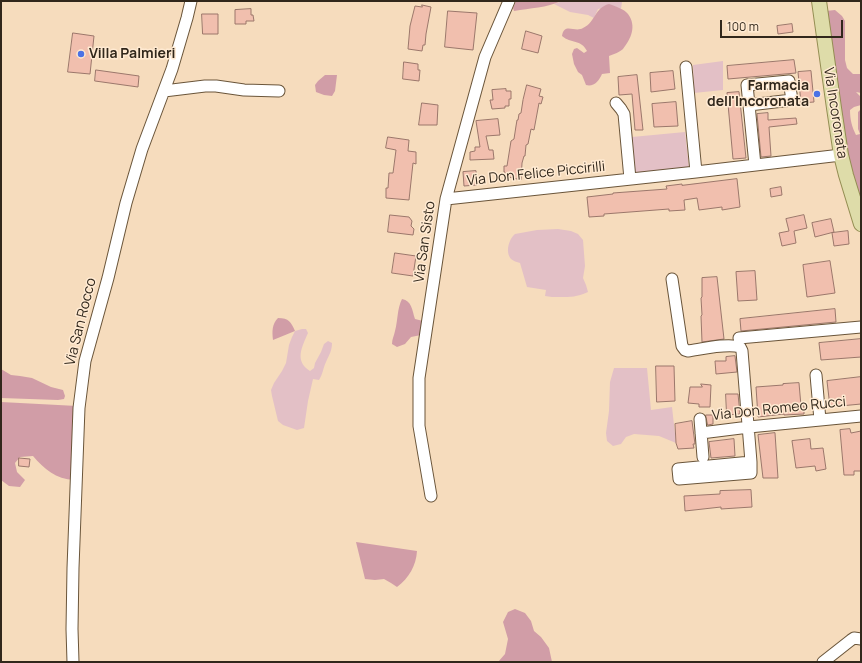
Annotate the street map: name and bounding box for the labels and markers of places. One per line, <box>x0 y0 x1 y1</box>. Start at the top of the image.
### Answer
place label: Villa Palmieri <box>89 46 176 62</box>
marker: Villa Palmieri <box>76 49 86 59</box>
place label: Farmacia dell'Incoronata <box>707 78 809 110</box>
marker: Farmacia dell'Incoronata <box>812 89 822 99</box>

